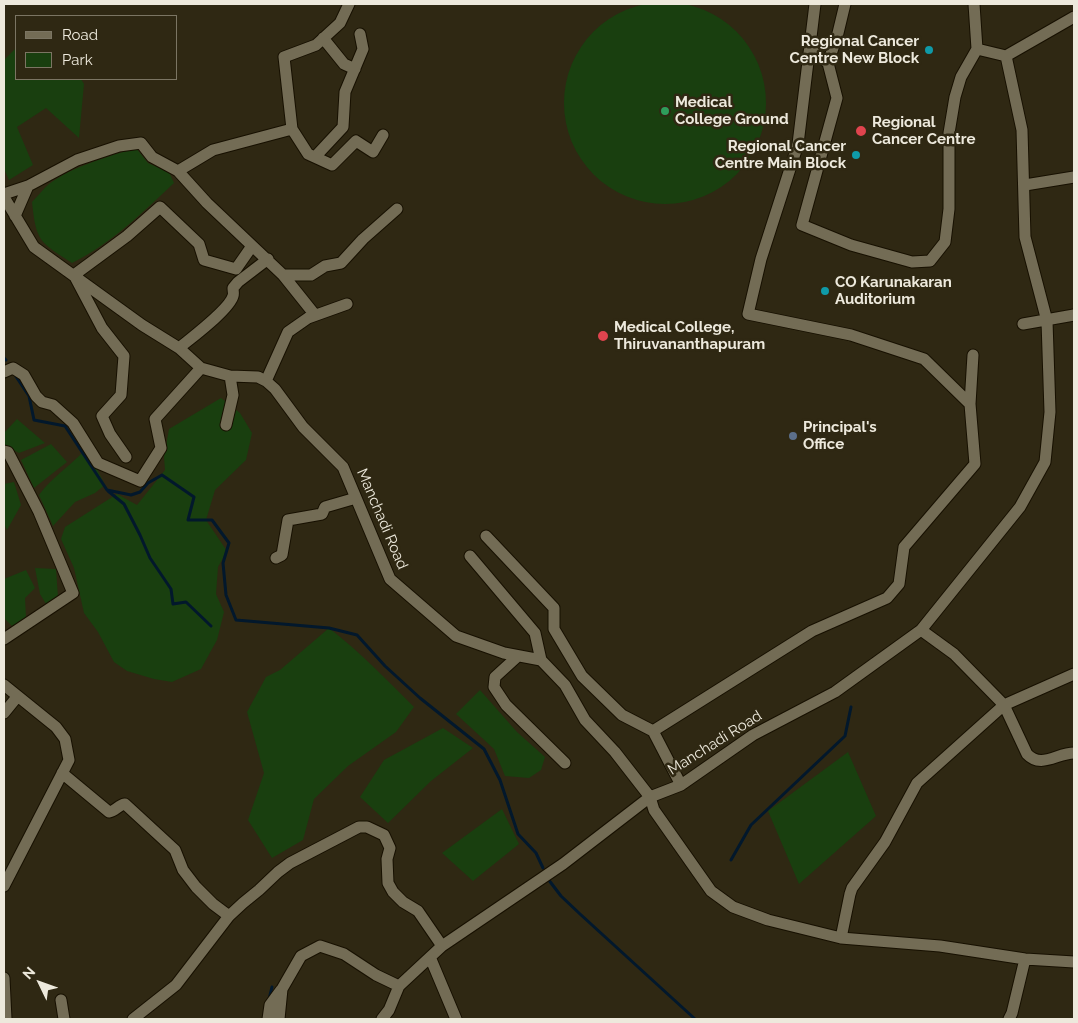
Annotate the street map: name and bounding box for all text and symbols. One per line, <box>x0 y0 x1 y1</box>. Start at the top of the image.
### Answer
legend <box>15 15 178 80</box>
text: Road <box>62 26 98 44</box>
place label: Regional Cancer Centre New Block <box>790 32 919 67</box>
marker: Regional Cancer Centre New Block <box>923 44 935 56</box>
text: Park <box>62 51 93 69</box>
place label: Medical College Ground <box>675 93 789 128</box>
marker: Medical College Ground <box>659 105 671 117</box>
place label: Regional Cancer Centre <box>872 113 975 148</box>
marker: Regional Cancer Centre <box>854 124 868 138</box>
place label: Regional Cancer Centre Main Block <box>715 137 846 172</box>
marker: Regional Cancer Centre Main Block <box>850 149 862 161</box>
place label: CO Karunakaran Auditorium <box>835 273 952 308</box>
marker: CO Karunakaran Auditorium <box>819 285 831 297</box>
place label: Medical College, Thiruvananthapuram <box>614 318 765 353</box>
marker: Medical College, Thiruvananthapuram <box>596 329 610 343</box>
place label: Principal's Office <box>803 418 877 453</box>
marker: Principal's Office <box>787 430 799 442</box>
street label: Manchadi Road <box>353 466 411 572</box>
street label: Manchadi Road <box>665 707 765 779</box>
north arrow <box>15 958 65 1008</box>
text: N <box>19 964 38 982</box>

